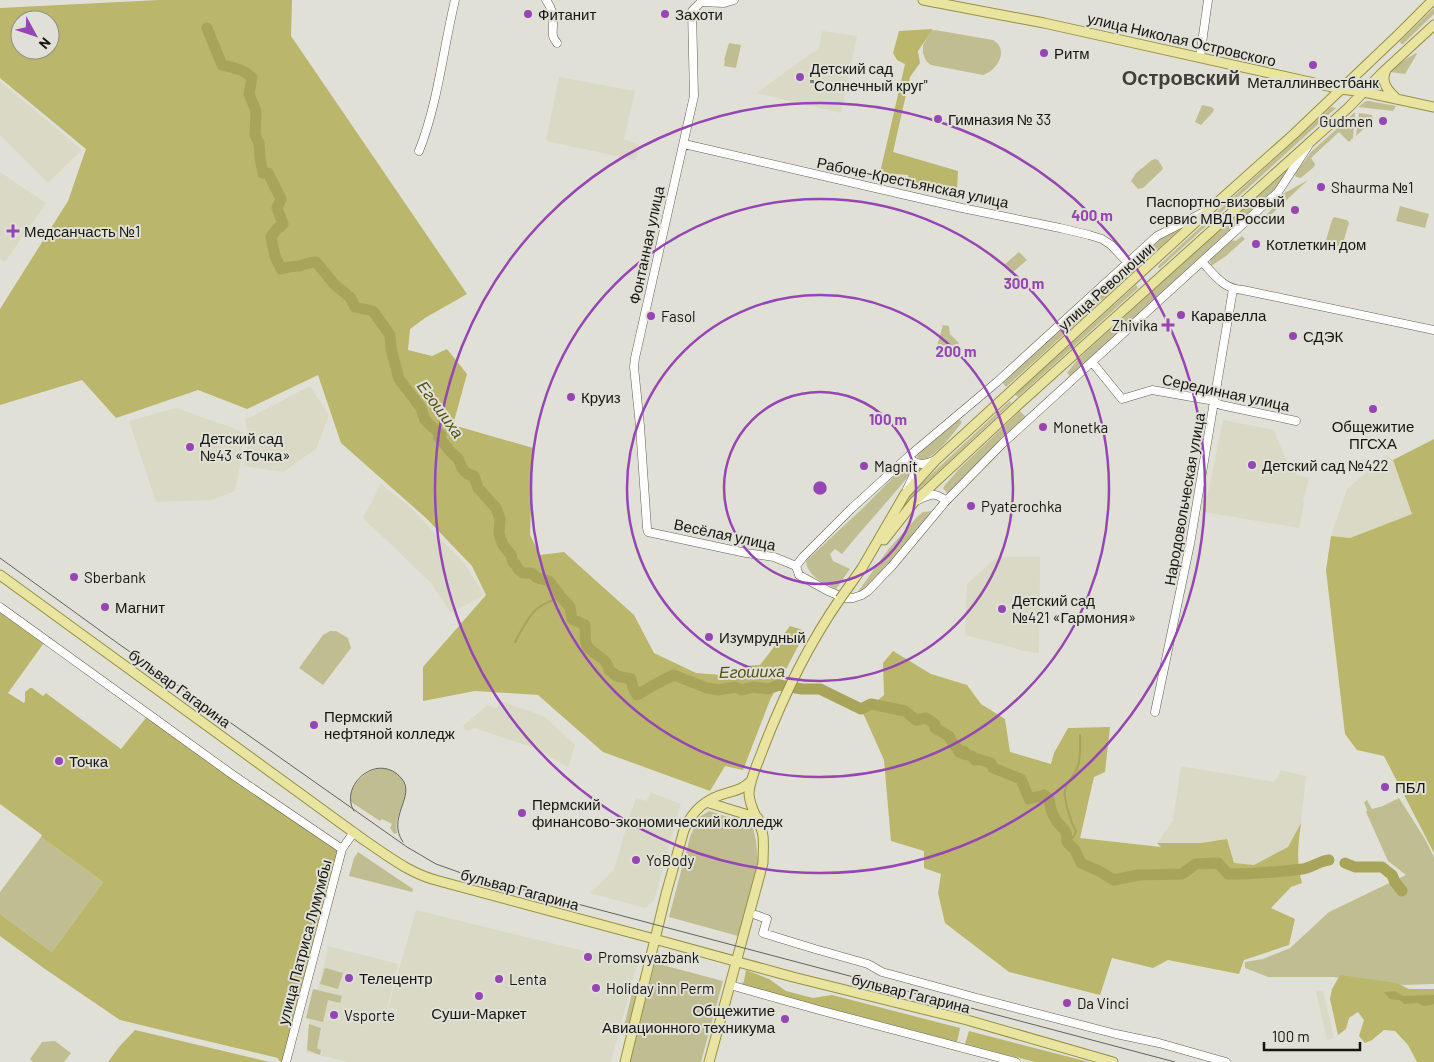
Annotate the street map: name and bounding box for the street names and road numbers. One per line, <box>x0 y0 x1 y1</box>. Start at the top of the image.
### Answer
street label: улица Николая Островского <box>1086 9 1278 69</box>
street label: Рабоче-Крестьянская улица <box>815 153 1011 211</box>
street label: Фонтанная улица <box>625 184 667 306</box>
street label: улица Революции <box>1054 238 1158 334</box>
street label: Серединная улица <box>1161 370 1292 414</box>
street label: Народовольческая улица <box>1160 411 1208 587</box>
street label: Весёлая улица <box>672 514 778 554</box>
street label: бульвар Гагарина <box>125 645 235 731</box>
street label: улица Патриса Лумумбы <box>273 857 335 1027</box>
street label: бульвар Гагарина <box>459 865 582 914</box>
street label: бульвар Гагарина <box>850 970 973 1017</box>

